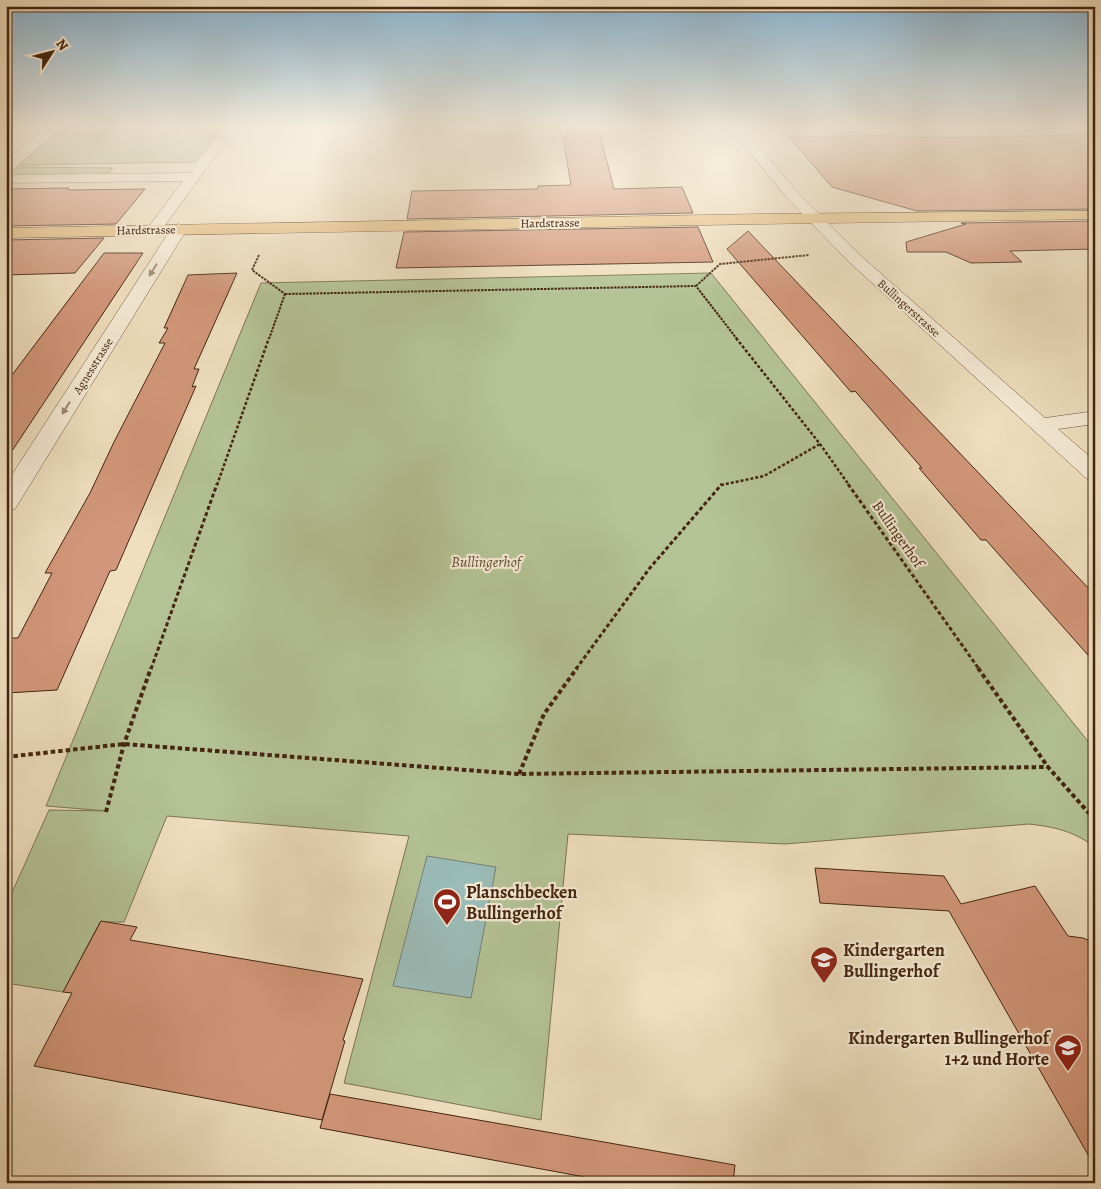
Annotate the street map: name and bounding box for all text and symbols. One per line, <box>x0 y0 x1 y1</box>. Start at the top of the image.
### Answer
north arrow <box>28 28 78 78</box>
text: N <box>51 35 73 54</box>
street label: Hardstrasse <box>520 214 580 232</box>
street label: Hardstrasse <box>116 221 176 239</box>
one-way arrow <box>148 264 158 277</box>
street label: Bullingerstrasse <box>874 276 944 340</box>
street label: Agnesstrasse <box>69 335 117 398</box>
one-way arrow <box>62 401 71 414</box>
street label: Bullingerhof <box>868 497 930 573</box>
park label: Bullingerhof <box>451 552 524 572</box>
place label: Planschbecken Bullingerhof <box>466 880 577 925</box>
sports icon: Planschbecken Bullingerhof <box>432 887 462 926</box>
place label: Kindergarten Bullingerhof <box>843 938 945 983</box>
school or university icon: Kindergarten Bullingerhof <box>809 945 839 984</box>
place label: Kindergarten Bullingerhof 1+2 und Horte <box>848 1026 1052 1071</box>
school or university icon: Kindergarten Bullingerhof 1+2 und Horte <box>1053 1033 1083 1072</box>

